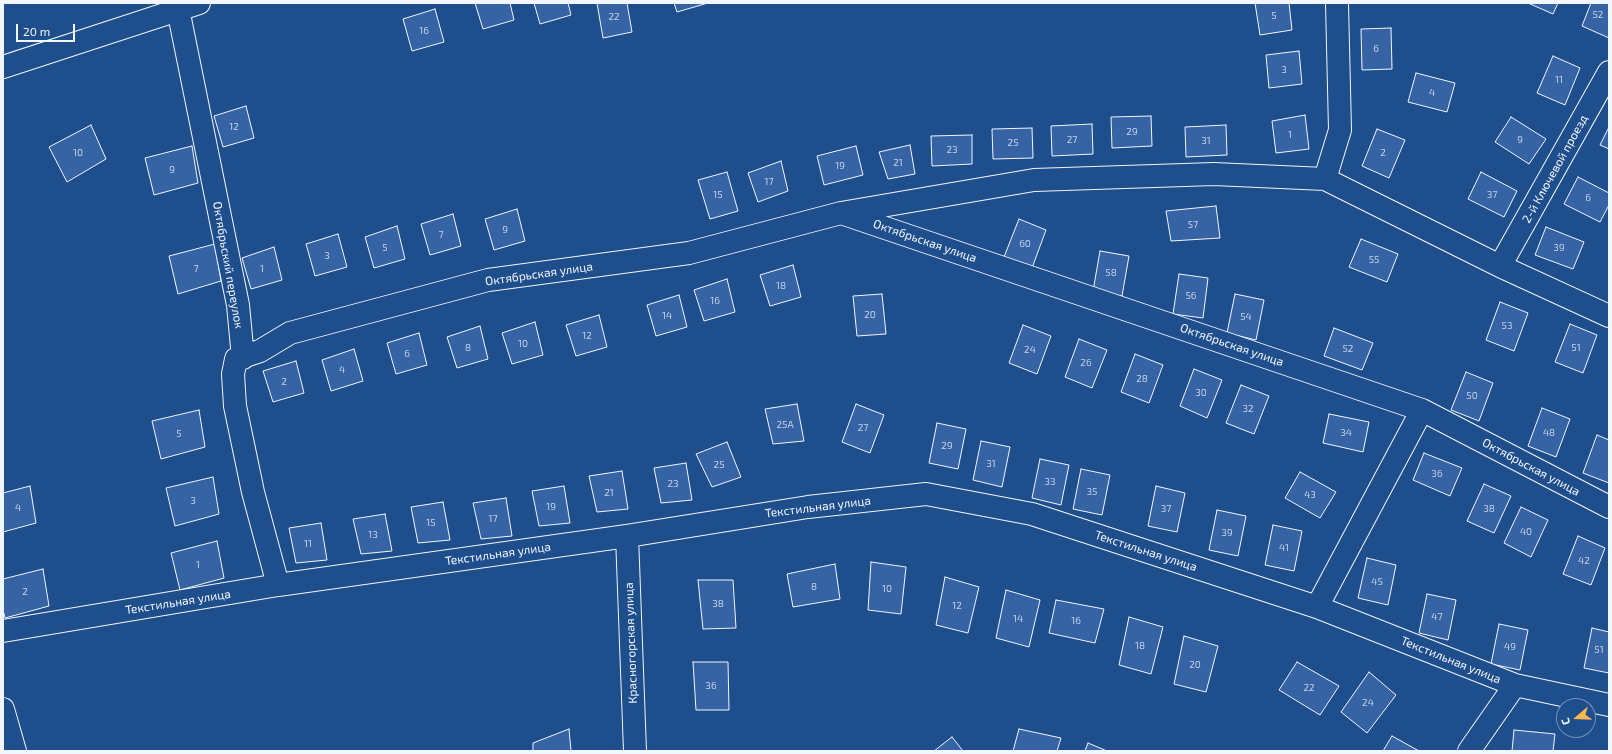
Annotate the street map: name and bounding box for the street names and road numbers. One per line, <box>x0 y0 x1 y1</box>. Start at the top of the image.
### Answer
street label: 2-й Ключевой проезд <box>1519 112 1591 226</box>
street label: Октябрьский переулок <box>210 200 246 330</box>
street label: Октябрьская улица <box>871 217 979 265</box>
street label: Октябрьская улица <box>484 259 594 289</box>
street label: Октябрьская улица <box>1178 321 1286 369</box>
street label: Октябрьская улица <box>1480 435 1582 499</box>
street label: Текстильная улица <box>764 493 872 521</box>
street label: Текстильная улица <box>1093 528 1199 574</box>
street label: Текстильная улица <box>444 539 552 569</box>
street label: Красногорская улица <box>622 582 640 704</box>
street label: Текстильная улица <box>124 587 232 617</box>
street label: Текстильная улица <box>1399 633 1503 687</box>

